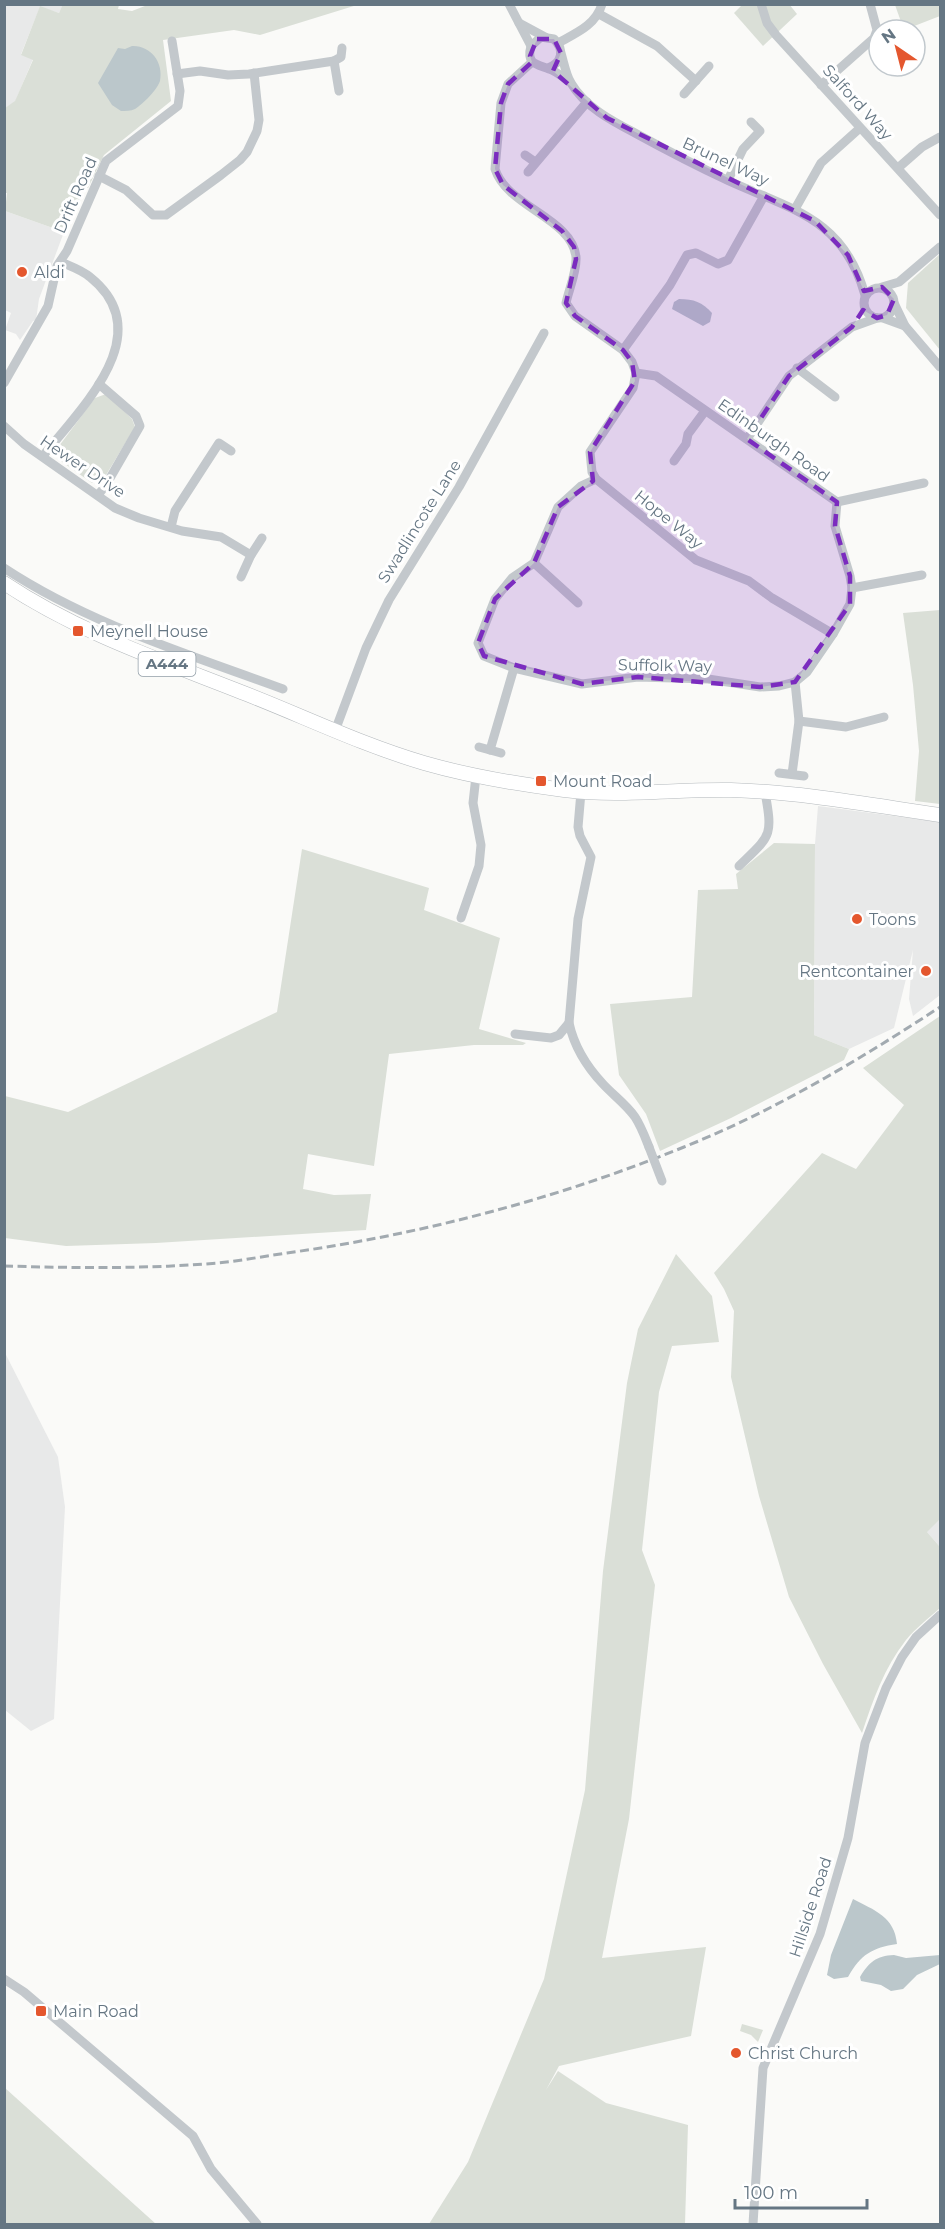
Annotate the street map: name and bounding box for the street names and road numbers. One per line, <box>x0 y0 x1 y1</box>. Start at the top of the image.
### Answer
street label: Salford Way <box>819 61 897 144</box>
street label: Brunel Way <box>680 133 772 190</box>
street label: Drift Road <box>50 154 101 236</box>
street label: Edinburgh Road <box>714 395 833 486</box>
street label: Hewer Drive <box>37 431 129 502</box>
street label: Swadlincote Lane <box>374 456 465 586</box>
street label: Hope Way <box>631 486 707 553</box>
road number: A444 <box>138 652 195 676</box>
street label: Suffolk Way <box>618 655 713 676</box>
street label: Hillside Road <box>785 1854 836 1960</box>

